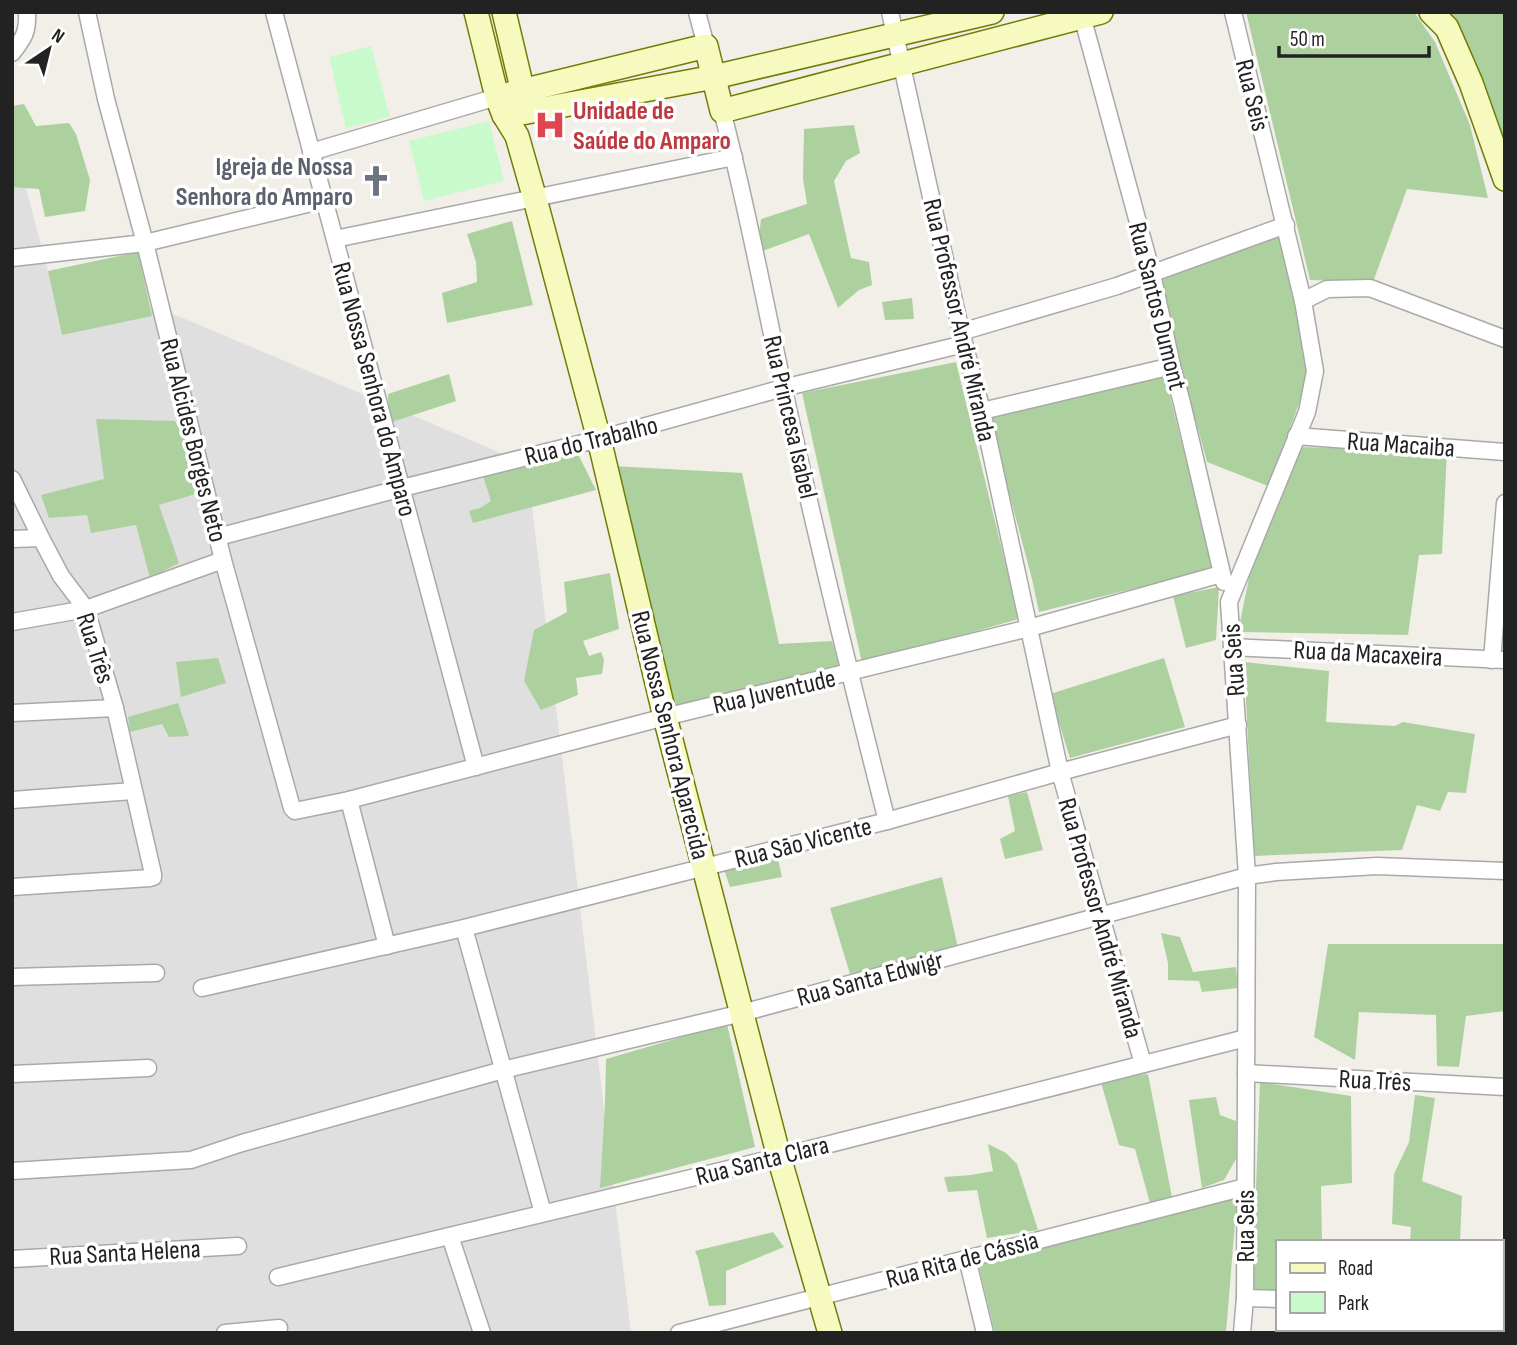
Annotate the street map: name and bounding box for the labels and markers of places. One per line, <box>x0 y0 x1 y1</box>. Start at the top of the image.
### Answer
place label: Unidade de Saúde do Amparo <box>573 96 731 157</box>
hospital icon: Unidade de Saúde do Amparo <box>533 108 567 142</box>
place label: Igreja de Nossa Senhora do Amparo <box>176 152 353 213</box>
church icon: Igreja de Nossa Senhora do Amparo <box>359 164 393 198</box>

